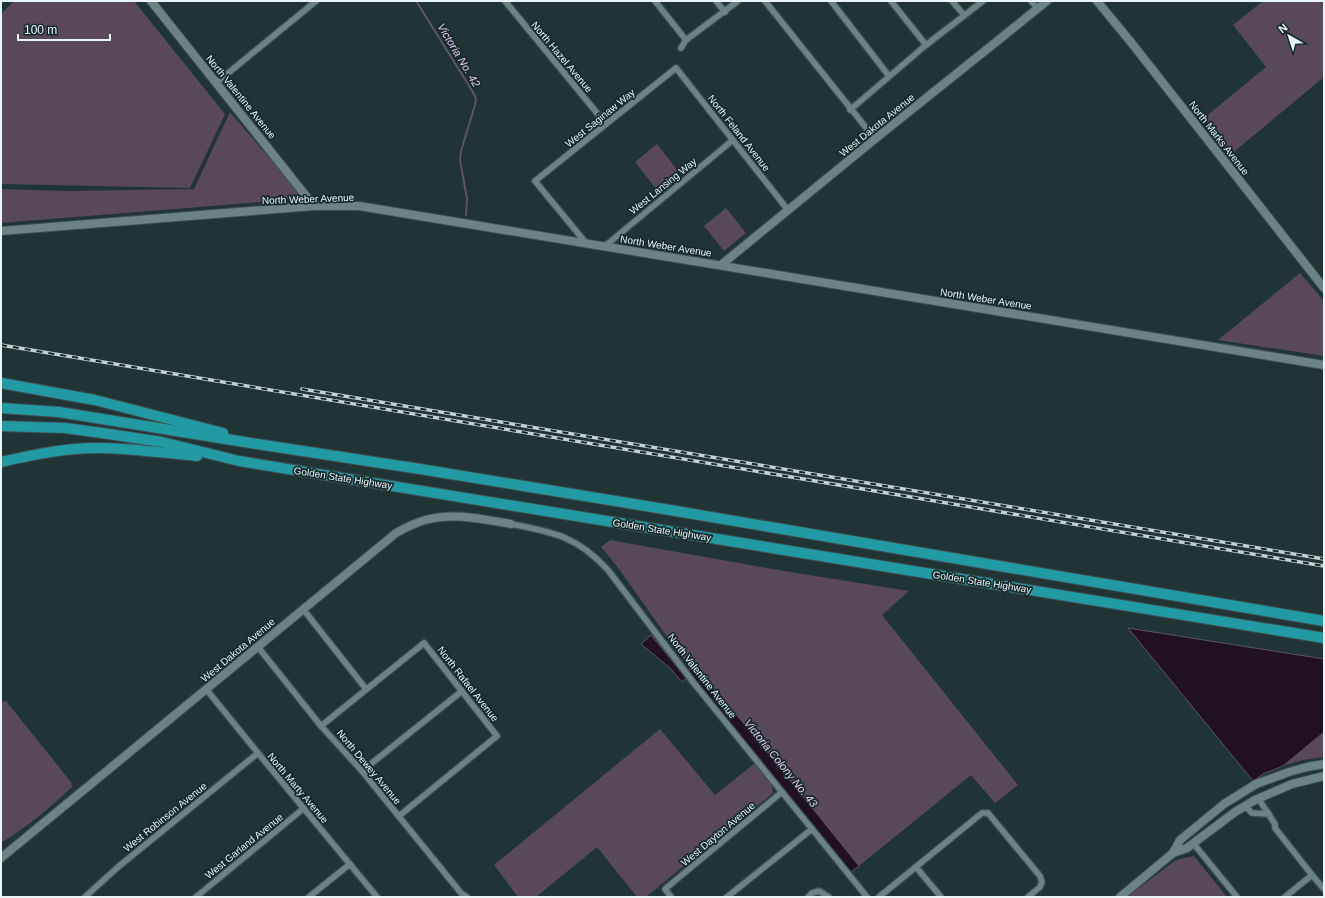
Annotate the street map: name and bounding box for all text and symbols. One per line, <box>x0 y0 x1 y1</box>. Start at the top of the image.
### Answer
scale bar <box>18 16 110 42</box>
north arrow <box>1269 16 1309 56</box>
street label: North Hazel Avenue <box>529 19 595 95</box>
water label: Victoria No. 42 <box>435 21 483 89</box>
text: N <box>1276 21 1290 35</box>
text: 100 m <box>24 23 57 37</box>
street label: North Valentine Avenue <box>204 53 278 141</box>
street label: West Saginaw Way <box>563 87 637 149</box>
street label: West Dakota Avenue <box>837 91 917 159</box>
street label: North Feland Avenue <box>706 93 772 174</box>
street label: North Marks Avenue <box>1187 99 1251 177</box>
street label: West Lansing Way <box>627 156 699 216</box>
street label: North Weber Avenue <box>262 192 355 206</box>
street label: North Weber Avenue <box>619 233 713 259</box>
street label: North Weber Avenue <box>939 286 1033 312</box>
street label: Golden State Highway <box>293 465 393 491</box>
street label: Golden State Highway <box>612 517 712 543</box>
street label: Golden State Highway <box>932 569 1032 595</box>
street label: West Dakota Avenue <box>199 616 277 684</box>
street label: North Valentine Avenue <box>666 632 739 721</box>
street label: North Rafael Avenue <box>435 644 501 724</box>
water label: Victoria Colony No. 43 <box>742 717 821 810</box>
street label: North Dewey Avenue <box>335 728 404 807</box>
street label: North Marty Avenue <box>265 751 331 826</box>
street label: West Robinson Avenue <box>121 780 209 854</box>
street label: West Dayton Avenue <box>679 800 757 868</box>
street label: West Garland Avenue <box>203 811 285 881</box>

